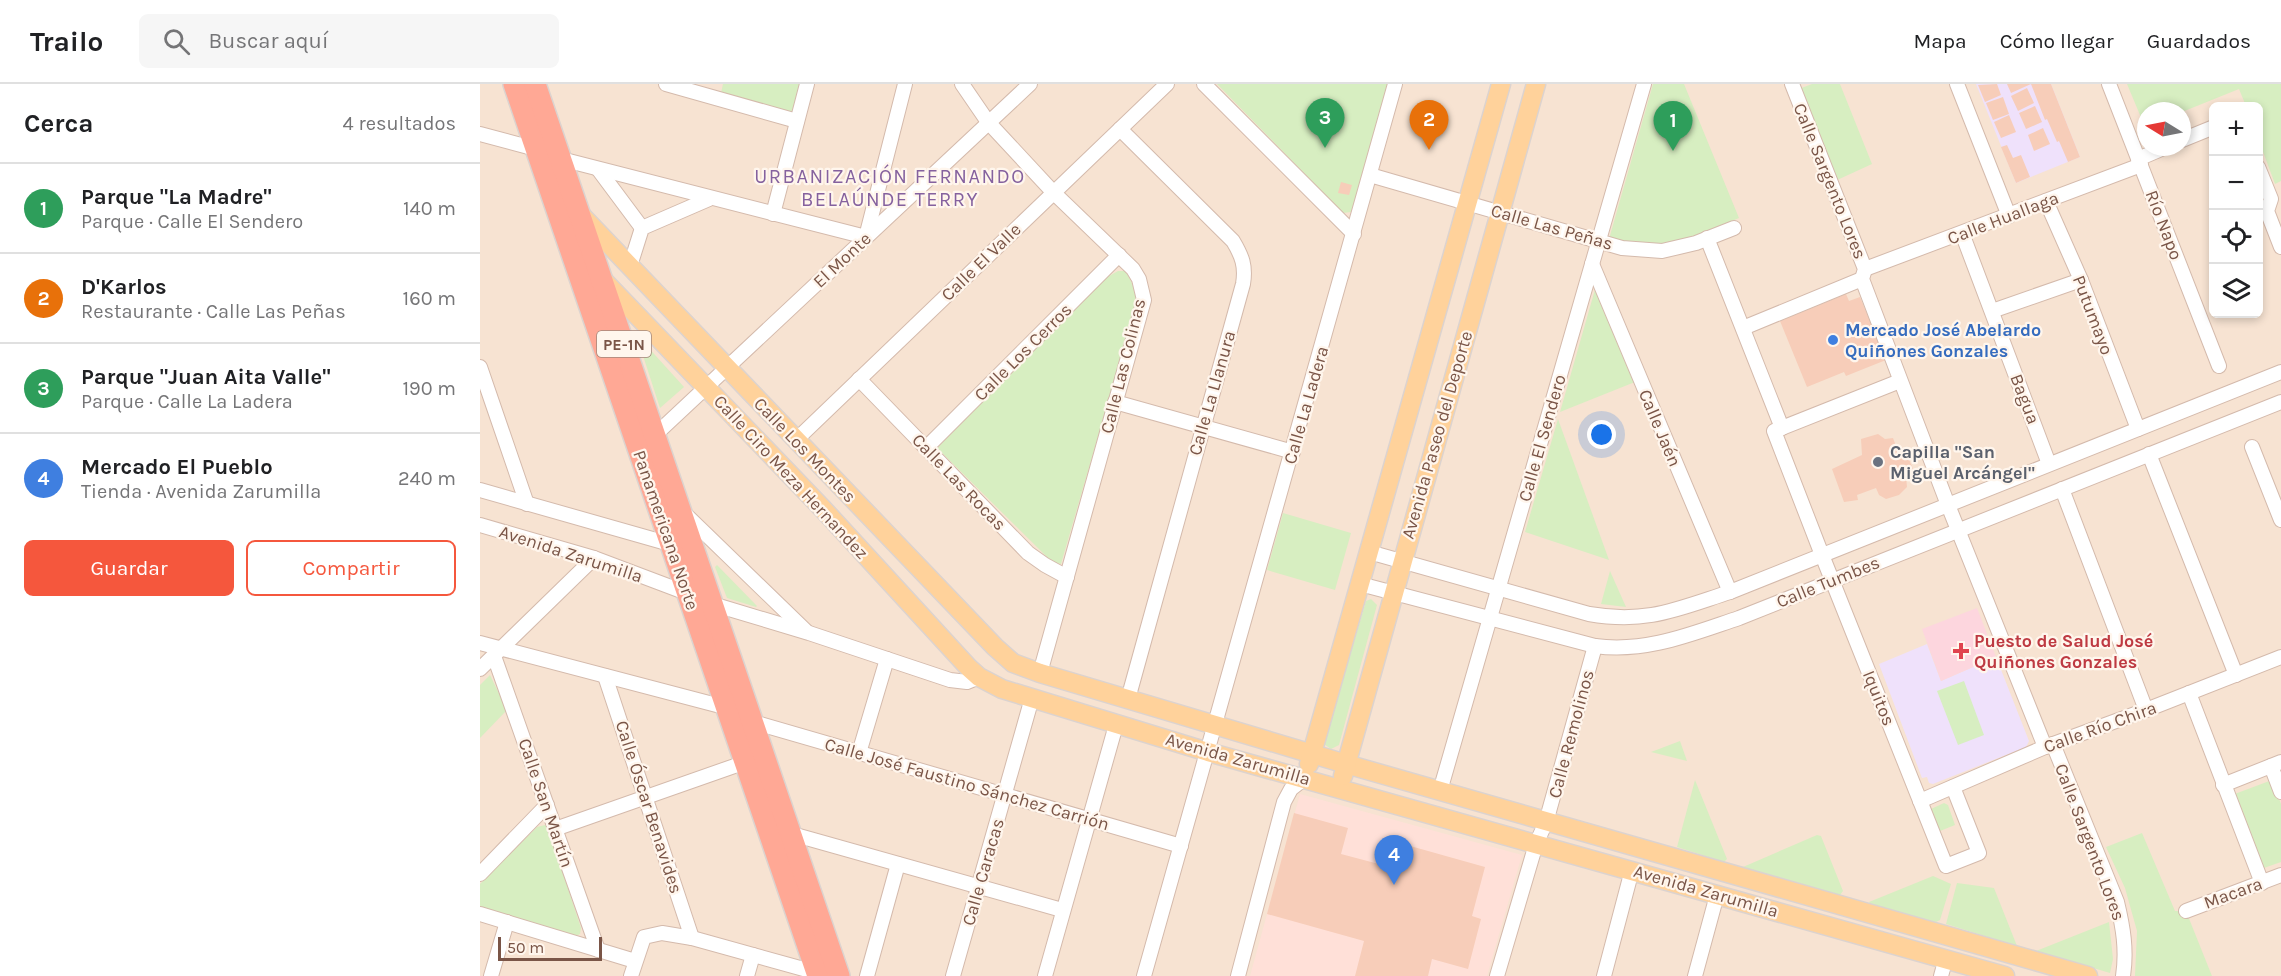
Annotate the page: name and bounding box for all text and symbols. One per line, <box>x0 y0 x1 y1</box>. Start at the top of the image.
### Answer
search box <box>139 14 559 68</box>
text: Trailo <box>30 25 103 58</box>
icon: search <box>160 25 193 58</box>
text: Buscar aquí <box>208 28 328 54</box>
text: Mapa <box>1913 29 1967 53</box>
text: Cómo llegar <box>2000 29 2114 53</box>
text: Guardados <box>2147 29 2251 53</box>
pin: 3 <box>1306 98 1344 148</box>
pin: 2 <box>1410 100 1448 150</box>
street label: Calle Sargento Lores <box>1789 100 1871 262</box>
pin: 1 <box>1654 101 1692 151</box>
north arrow <box>2137 102 2191 156</box>
map controls <box>2209 102 2263 318</box>
button: + <box>2209 102 2263 156</box>
text: Cerca <box>24 108 93 139</box>
text: 4 resultados <box>343 112 456 135</box>
button: − <box>2209 156 2263 210</box>
district label: URBANIZACIÓN FERNANDO BELAÚNDE TERRY <box>754 164 1026 211</box>
text: Parque "La Madre" <box>81 184 272 210</box>
street label: Calle Huallaga <box>1944 187 2062 249</box>
street label: Río Napo <box>2141 187 2187 263</box>
text: 1 <box>40 197 47 220</box>
text: 140 m <box>403 197 456 220</box>
street label: Calle Las Peñas <box>1488 199 1616 255</box>
text: Parque · Calle El Sendero <box>81 210 303 233</box>
button: locate <box>2209 210 2263 264</box>
street label: Calle El Valle <box>936 218 1026 306</box>
street label: El Monte <box>808 228 876 292</box>
button: layers <box>2209 264 2263 318</box>
street label: Putumayo <box>2068 272 2118 358</box>
text: D'Karlos <box>81 274 167 300</box>
text: 2 <box>37 287 50 310</box>
text: 160 m <box>403 287 456 310</box>
street label: Calle Las Colinas <box>1096 296 1150 436</box>
street label: Calle Los Cerros <box>970 299 1076 405</box>
text: Restaurante · Calle Las Peñas <box>81 300 346 323</box>
place label: Mercado José Abelardo Quiñones Gonzales <box>1845 319 2041 362</box>
street label: Calle La Llanura <box>1184 328 1240 458</box>
street label: Avenida Paseo del Deporte <box>1397 329 1477 541</box>
road number: PE-1N <box>597 331 651 357</box>
marker: Mercado José Abelardo Quiñones Gonzales <box>1826 333 1840 347</box>
street label: Calle La Ladera <box>1279 343 1333 467</box>
text: Parque "Juan Aita Valle" <box>81 364 331 390</box>
street label: Bagua <box>2005 371 2045 427</box>
street label: Calle El Sendero <box>1513 372 1571 504</box>
text: 3 <box>37 377 50 400</box>
text: 190 m <box>402 377 456 400</box>
street label: Calle Jaén <box>1634 386 1686 470</box>
text: Parque · Calle La Ladera <box>81 390 293 413</box>
street label: Calle Ciro Meza Hernandez <box>709 390 873 564</box>
street label: Calle Los Montes <box>749 393 861 507</box>
your location <box>1587 420 1616 449</box>
street label: Calle Las Rocas <box>907 429 1011 535</box>
place label: Capilla "San Miguel Arcángel" <box>1890 441 2035 484</box>
street label: Panamericana Norte <box>628 447 704 613</box>
text: Mercado El Pueblo <box>81 454 273 480</box>
marker: Capilla "San Miguel Arcángel" <box>1871 455 1885 469</box>
text: 4 <box>38 467 49 490</box>
text: 240 m <box>398 467 456 490</box>
text: Tienda · Avenida Zarumilla <box>81 480 321 503</box>
street label: Avenida Zarumilla <box>497 520 645 588</box>
button: Guardar <box>24 540 234 596</box>
button: Compartir <box>246 540 456 596</box>
street label: Calle Tumbes <box>1773 551 1883 613</box>
place label: Puesto de Salud José Quiñones Gonzales <box>1974 630 2153 673</box>
marker: Puesto de Salud José Quiñones Gonzales <box>1952 642 1970 660</box>
street label: Calle Remolinos <box>1543 667 1599 801</box>
street label: Iquitos <box>1858 667 1900 729</box>
street label: Calle Río Chira <box>2040 696 2160 758</box>
street label: Calle Óscar Benavides <box>611 717 688 896</box>
street label: Avenida Zarumilla <box>1163 728 1313 790</box>
street label: Calle José Faustino Sánchez Carrión <box>822 733 1112 835</box>
street label: Calle San Martín <box>514 736 578 870</box>
street label: Calle Sargento Lores <box>2050 760 2130 924</box>
street label: Calle Caracas <box>957 816 1009 928</box>
pin: 4 <box>1374 836 1414 885</box>
street label: Avenida Zarumilla <box>1631 860 1781 922</box>
street label: Macara <box>2201 872 2265 914</box>
scale bar <box>498 934 602 962</box>
text: 50 m <box>507 938 544 957</box>

